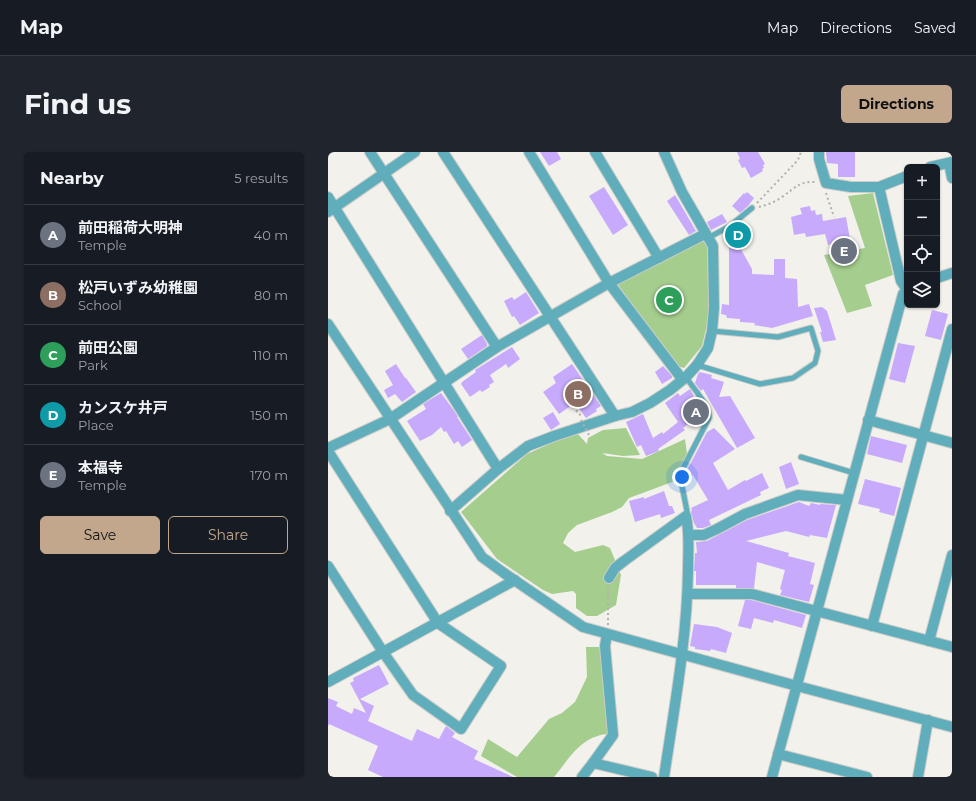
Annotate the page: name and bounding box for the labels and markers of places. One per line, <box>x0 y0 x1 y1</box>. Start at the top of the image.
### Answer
pin: D <box>725 220 751 250</box>
pin: E <box>831 236 857 266</box>
pin: C <box>656 285 682 315</box>
pin: B <box>565 379 591 409</box>
pin: A <box>683 397 709 427</box>

